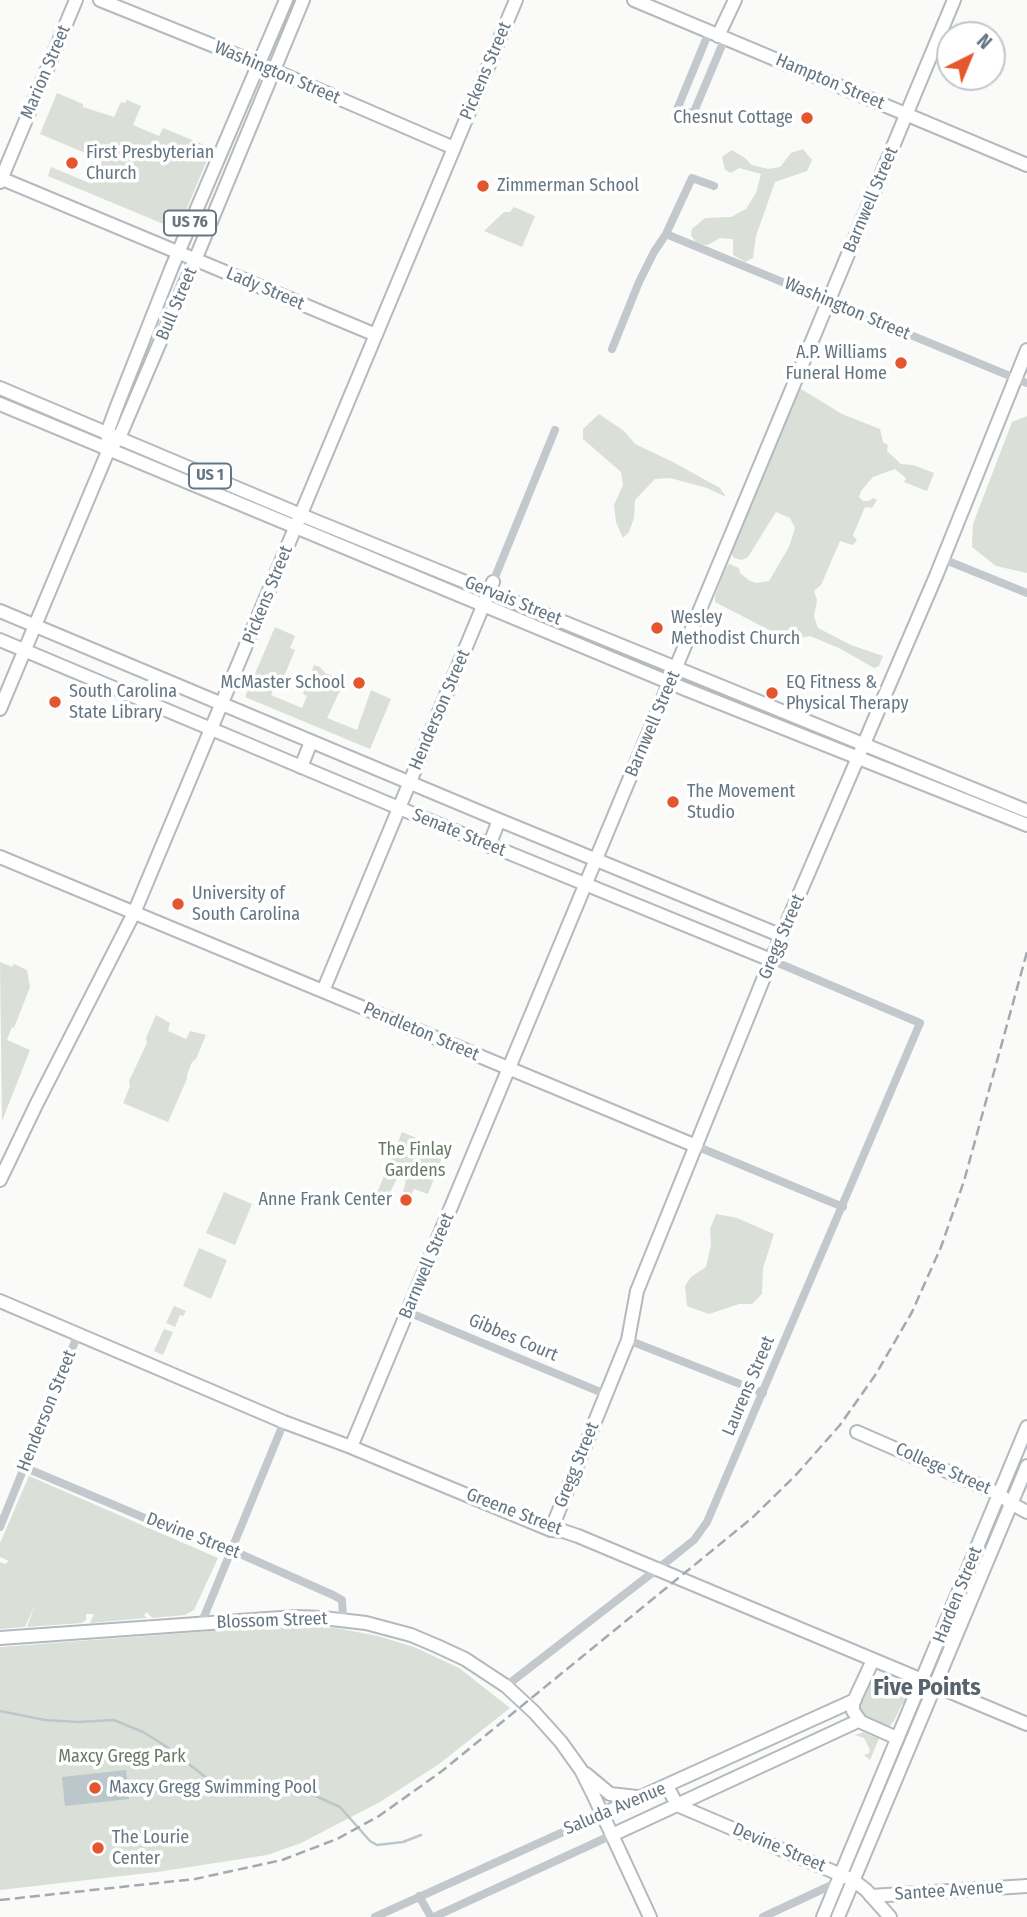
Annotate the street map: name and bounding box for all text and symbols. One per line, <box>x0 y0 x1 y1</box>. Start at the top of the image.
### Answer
street label: Pickens Street <box>456 19 516 123</box>
north arrow <box>936 21 1006 91</box>
street label: Marion Street <box>17 22 75 122</box>
text: N <box>972 29 996 54</box>
street label: Washington Street <box>211 37 343 109</box>
street label: Hampton Street <box>772 49 888 115</box>
place label: Chesnut Cottage <box>673 107 793 129</box>
marker: Chesnut Cottage <box>799 110 815 126</box>
place label: First Presbyterian Church <box>86 142 214 184</box>
street label: Barnwell Street <box>839 144 903 256</box>
marker: First Presbyterian Church <box>64 155 80 171</box>
place label: Zimmerman School <box>497 175 639 197</box>
marker: Zimmerman School <box>475 178 491 194</box>
road number: US 76 <box>164 210 216 236</box>
street label: Lady Street <box>223 263 307 315</box>
street label: Bull Street <box>152 264 202 344</box>
street label: Washington Street <box>781 273 913 345</box>
place label: A.P. Williams Funeral Home <box>786 342 887 384</box>
marker: A.P. Williams Funeral Home <box>893 355 909 371</box>
road number: US 1 <box>189 463 231 489</box>
street label: Pickens Street <box>238 543 298 647</box>
street label: Gervais Street <box>461 572 565 630</box>
place label: Wesley Methodist Church <box>671 607 800 650</box>
marker: Wesley Methodist Church <box>649 620 665 636</box>
street label: Henderson Street <box>405 646 475 774</box>
street label: Barnwell Street <box>621 668 685 780</box>
place label: McMaster School <box>220 672 345 694</box>
place label: EQ Fitness & Physical Therapy <box>786 672 908 714</box>
marker: McMaster School <box>351 675 367 691</box>
place label: South Carolina State Library <box>69 681 177 724</box>
marker: EQ Fitness & Physical Therapy <box>764 685 780 701</box>
marker: South Carolina State Library <box>47 694 63 710</box>
place label: The Movement Studio <box>687 781 795 824</box>
marker: The Movement Studio <box>665 794 681 810</box>
street label: Senate Street <box>409 804 509 862</box>
place label: University of South Carolina <box>192 883 300 926</box>
street label: Gregg Street <box>754 891 810 983</box>
marker: University of South Carolina <box>170 896 186 912</box>
street label: Pendleton Street <box>360 998 482 1066</box>
park label: The Finlay Gardens <box>378 1139 452 1182</box>
place label: Anne Frank Center <box>259 1189 392 1211</box>
marker: Anne Frank Center <box>398 1192 414 1208</box>
street label: Barnwell Street <box>395 1210 459 1322</box>
street label: Gibbes Court <box>465 1310 561 1366</box>
street label: Laurens Street <box>718 1333 780 1439</box>
street label: Henderson Street <box>13 1347 81 1475</box>
street label: Gregg Street <box>550 1419 604 1511</box>
street label: College Street <box>892 1438 994 1500</box>
street label: Greene Street <box>463 1484 565 1540</box>
street label: Devine Street <box>143 1508 243 1564</box>
street label: Harden Street <box>929 1544 987 1646</box>
street label: Blossom Street <box>216 1608 328 1634</box>
district label: Five Points <box>873 1674 981 1702</box>
park label: Maxcy Gregg Park <box>58 1746 186 1768</box>
place label: Maxcy Gregg Swimming Pool <box>109 1777 317 1799</box>
street label: Saluda Avenue <box>561 1778 669 1840</box>
marker: Maxcy Gregg Swimming Pool <box>87 1780 103 1796</box>
street label: Devine Street <box>729 1819 829 1877</box>
place label: The Lourie Center <box>112 1827 189 1870</box>
marker: The Lourie Center <box>90 1840 106 1856</box>
street label: Santee Avenue <box>894 1876 1004 1906</box>

